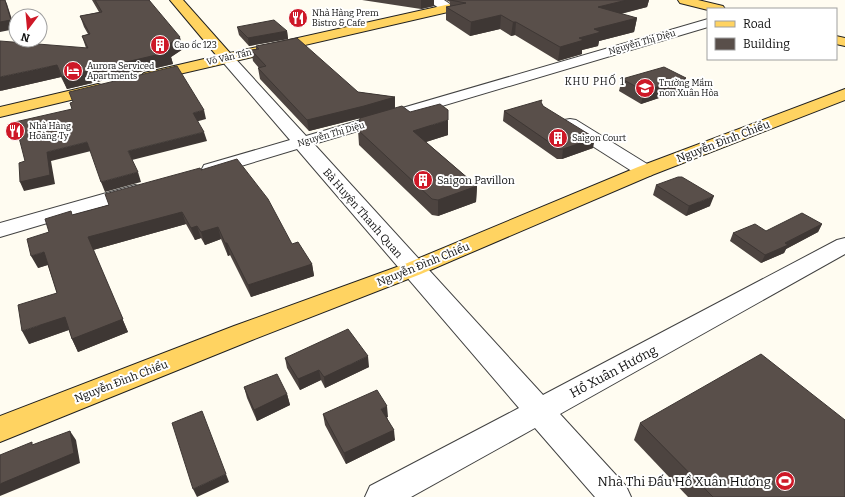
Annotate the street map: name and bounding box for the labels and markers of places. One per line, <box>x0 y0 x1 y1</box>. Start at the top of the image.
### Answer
restaurant icon: Nhà Hàng Prem Bistro & Cafe <box>287 7 309 29</box>
place label: Nhà Hàng Prem Bistro & Cafe <box>312 8 379 28</box>
building icon: Cao ốc 123 <box>149 34 171 56</box>
place label: Cao ốc 123 <box>174 39 217 50</box>
hotel icon: Aurora Serviced Apartments <box>62 60 84 82</box>
place label: Aurora Serviced Apartments <box>87 61 155 81</box>
school or university icon: Trường Mầm non Xuân Hòa <box>634 77 656 99</box>
place label: Trường Mầm non Xuân Hòa <box>659 77 719 98</box>
restaurant icon: Nhà Hàng Hoàng Ty <box>4 120 26 142</box>
place label: Nhà Hàng Hoàng Ty <box>29 121 71 141</box>
building icon: Saigon Court <box>547 127 569 149</box>
place label: Saigon Court <box>572 133 627 143</box>
building icon: Saigon Pavillon <box>412 169 434 191</box>
place label: Saigon Pavillon <box>437 174 515 187</box>
sports icon: Nhà Thi Đấu Hồ Xuân Hương <box>774 470 796 492</box>
place label: Nhà Thi Đấu Hồ Xuân Hương <box>598 474 771 489</box>

